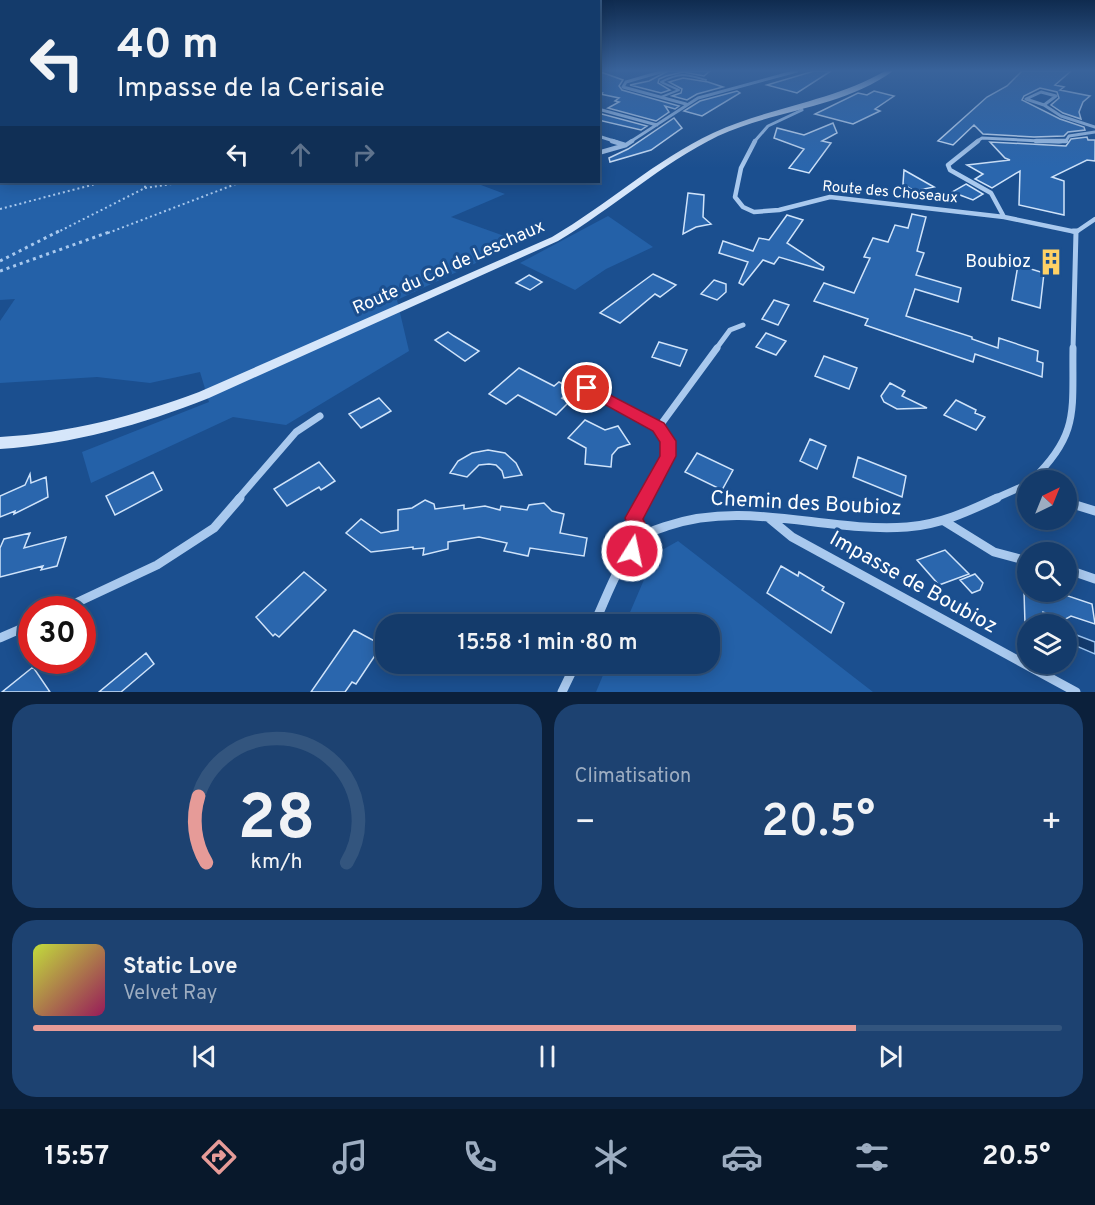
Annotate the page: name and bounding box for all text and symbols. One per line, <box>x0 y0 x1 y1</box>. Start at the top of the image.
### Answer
text: 40 m <box>117 20 219 73</box>
icon: left <box>18 24 96 102</box>
text: Impasse de la Cerisaie <box>117 72 385 106</box>
icon: left <box>221 138 254 171</box>
icon: ahead <box>284 138 317 171</box>
icon: right <box>347 138 380 171</box>
street label: Route des Choseaux <box>821 178 959 208</box>
street label: Route du Col de Leschaux <box>350 215 548 321</box>
building icon: Boubioz <box>1036 247 1066 277</box>
place label: Boubioz <box>965 251 1031 274</box>
pin <box>561 362 612 413</box>
icon: arrive <box>570 371 603 404</box>
north arrow <box>1017 470 1077 530</box>
map controls <box>1017 470 1077 674</box>
street label: Chemin des Boubioz <box>710 486 902 522</box>
position arrow <box>600 519 664 583</box>
street label: Impasse de Boubioz <box>824 526 1002 640</box>
button: search <box>1017 542 1077 602</box>
speed limit sign: 30 <box>18 596 96 674</box>
button: layers <box>1017 614 1077 674</box>
text: 15:58 · 1 min · 80 m <box>457 630 638 657</box>
text: Climatisation <box>575 764 691 790</box>
text: 28 <box>238 782 315 861</box>
text: 20.5° <box>761 795 875 852</box>
text: − <box>575 803 596 845</box>
text: + <box>1041 803 1062 845</box>
text: km/h <box>251 849 303 876</box>
text: Static Love <box>123 954 237 981</box>
text: Velvet Ray <box>123 981 217 1007</box>
icon: previous <box>188 1040 221 1073</box>
icon: pause <box>531 1040 564 1073</box>
icon: next <box>874 1040 907 1073</box>
icon: directions <box>198 1136 240 1178</box>
icon: music <box>329 1136 371 1178</box>
icon: phone <box>459 1136 501 1178</box>
icon: climate <box>590 1136 632 1178</box>
icon: car <box>721 1136 763 1178</box>
icon: filters <box>851 1136 893 1178</box>
text: 15:57 <box>44 1140 109 1174</box>
text: 20.5° <box>982 1140 1051 1174</box>

